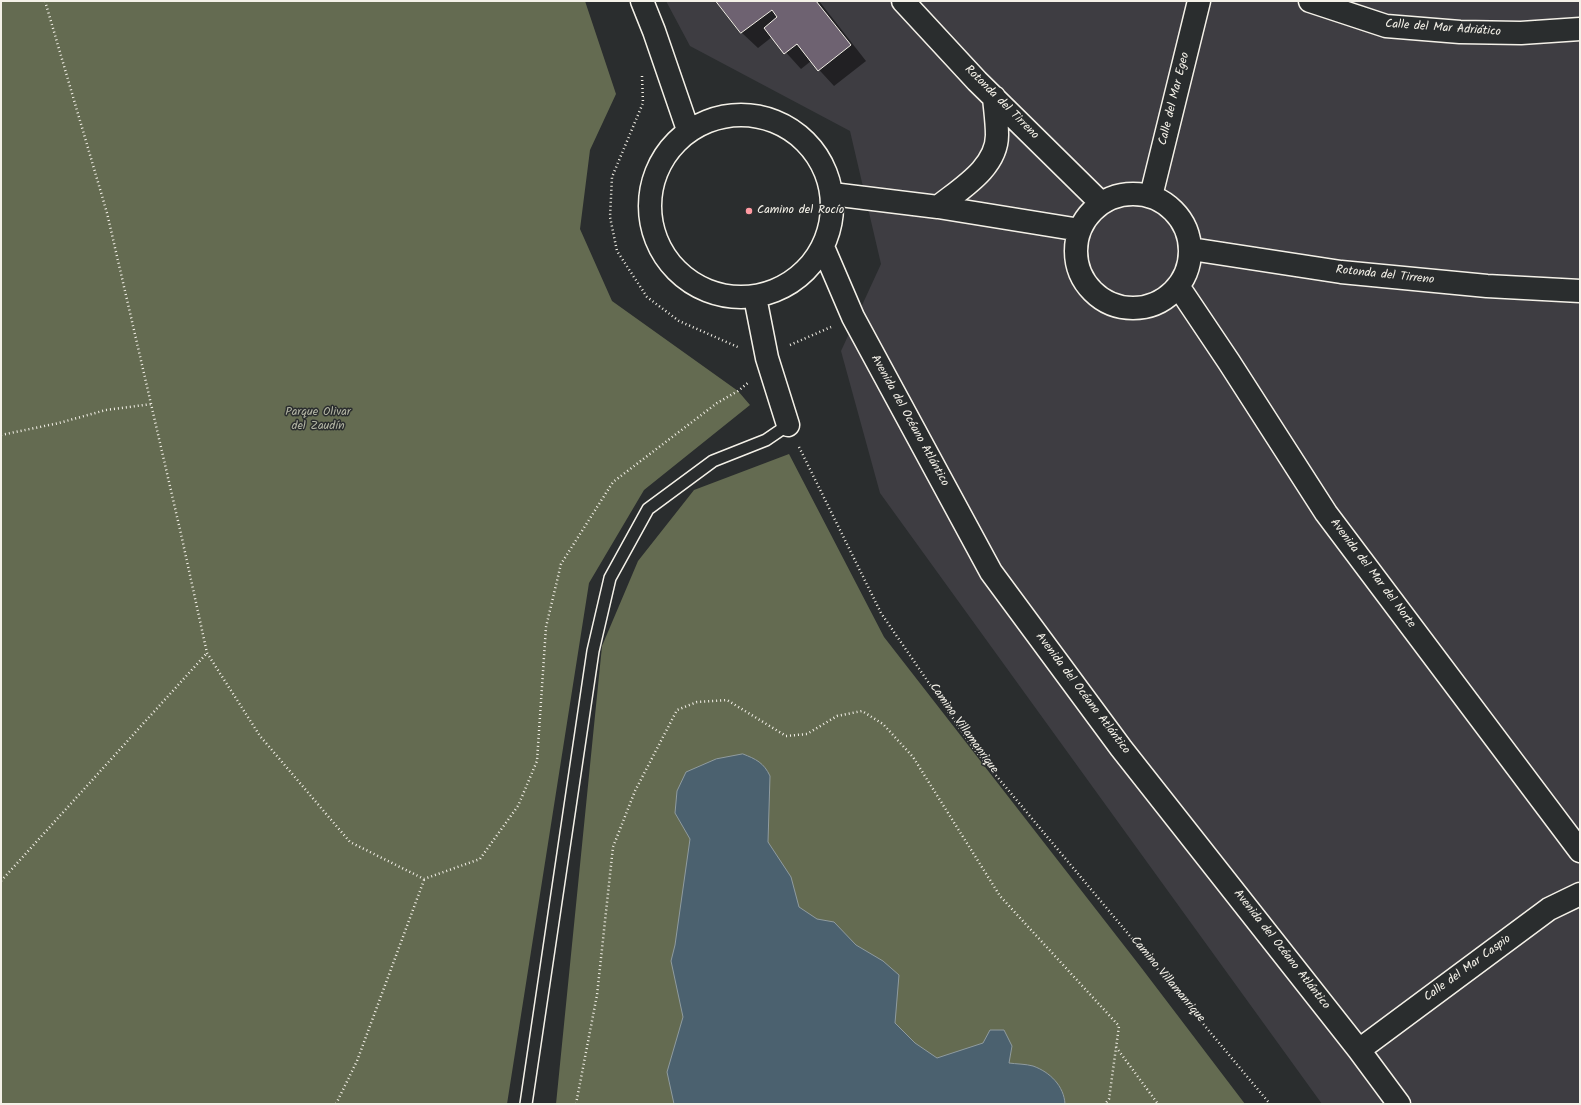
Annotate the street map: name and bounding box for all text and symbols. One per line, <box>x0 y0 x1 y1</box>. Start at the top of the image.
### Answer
street label: Calle del Mar Adriático <box>1385 18 1501 40</box>
street label: Calle del Mar Egeo <box>1156 51 1194 147</box>
street label: Rotonda del Tirreno <box>961 63 1041 143</box>
place label: Camino del Rocío <box>757 204 844 218</box>
marker: Camino del Rocío <box>744 206 754 216</box>
street label: Rotonda del Tirreno <box>1335 264 1435 288</box>
street label: Avenida del Océano Atlántico <box>867 353 951 489</box>
park label: Parque Olivar del Zaudín <box>285 406 351 434</box>
street label: Avenida del Mar del Norte <box>1326 516 1418 632</box>
street label: Avenida del Océano Atlántico <box>1032 631 1132 757</box>
street label: Camino Villamanrique <box>925 681 1001 777</box>
street label: Avenida del Océano Atlántico <box>1230 887 1332 1013</box>
street label: Calle del Mar Caspio <box>1422 933 1514 1005</box>
street label: Camino Villamanrique <box>1127 934 1207 1026</box>

